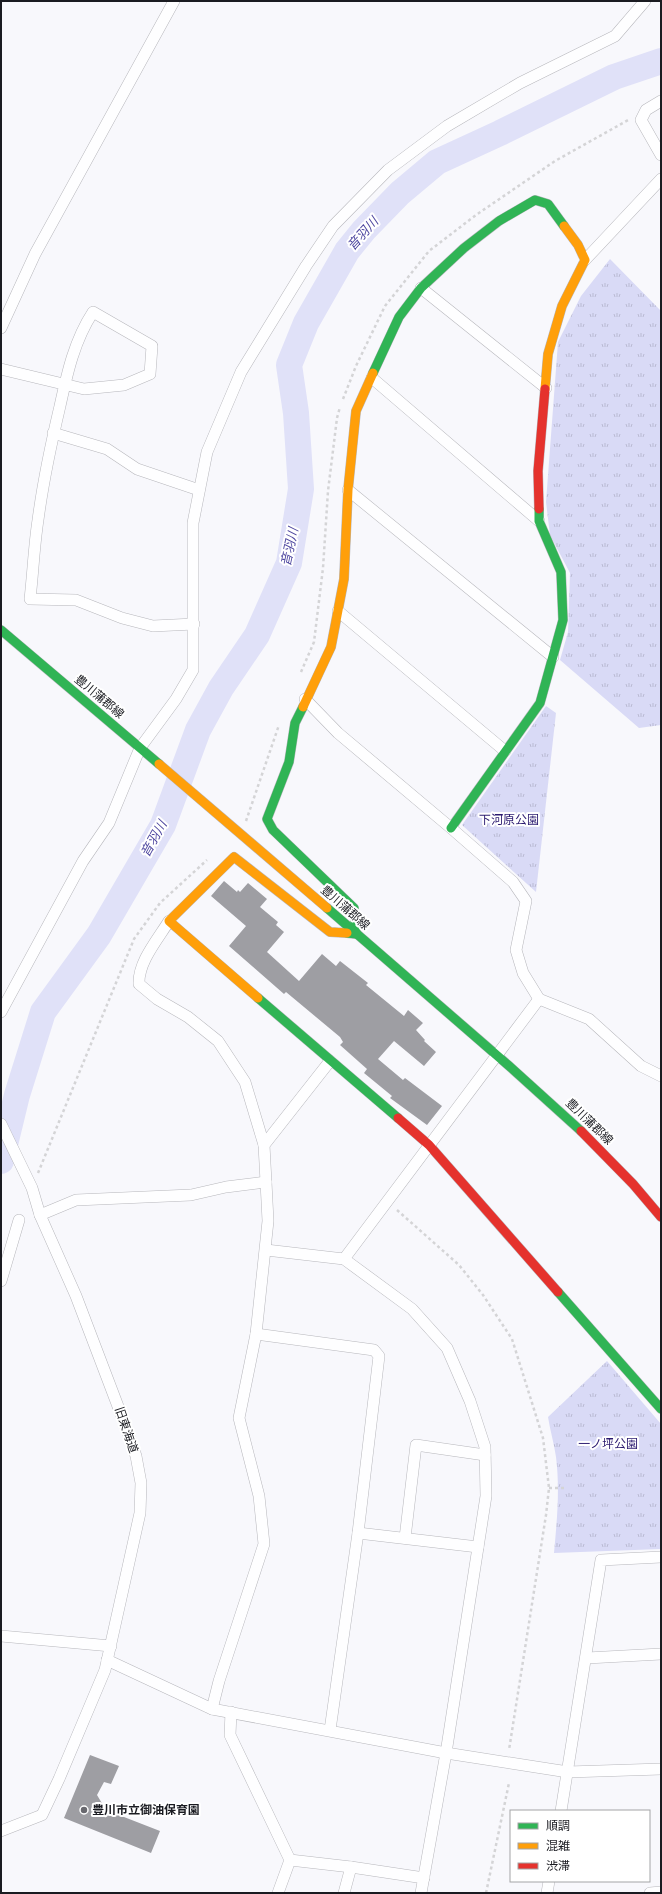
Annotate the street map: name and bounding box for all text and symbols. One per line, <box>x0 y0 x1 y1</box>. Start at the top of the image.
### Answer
water label: 音羽川 <box>343 212 384 255</box>
water label: 音羽川 <box>277 524 303 568</box>
street label: 豊川蒲郡線 <box>71 671 127 723</box>
park label: 下河原公園 <box>479 812 539 829</box>
water label: 音羽川 <box>137 816 172 860</box>
street label: 豊川蒲郡線 <box>317 882 373 934</box>
street label: 豊川蒲郡線 <box>562 1095 616 1149</box>
street label: 旧東海道 <box>110 1405 142 1455</box>
park label: 一ノ坪公園 <box>578 1436 638 1453</box>
place label: 豊川市立御油保育園 <box>92 1802 200 1819</box>
marker: 豊川市立御油保育園 <box>79 1805 89 1815</box>
legend <box>510 1810 650 1882</box>
text: 順調 <box>546 1818 570 1835</box>
text: 混雑 <box>546 1838 570 1855</box>
text: 渋滞 <box>546 1858 570 1875</box>

